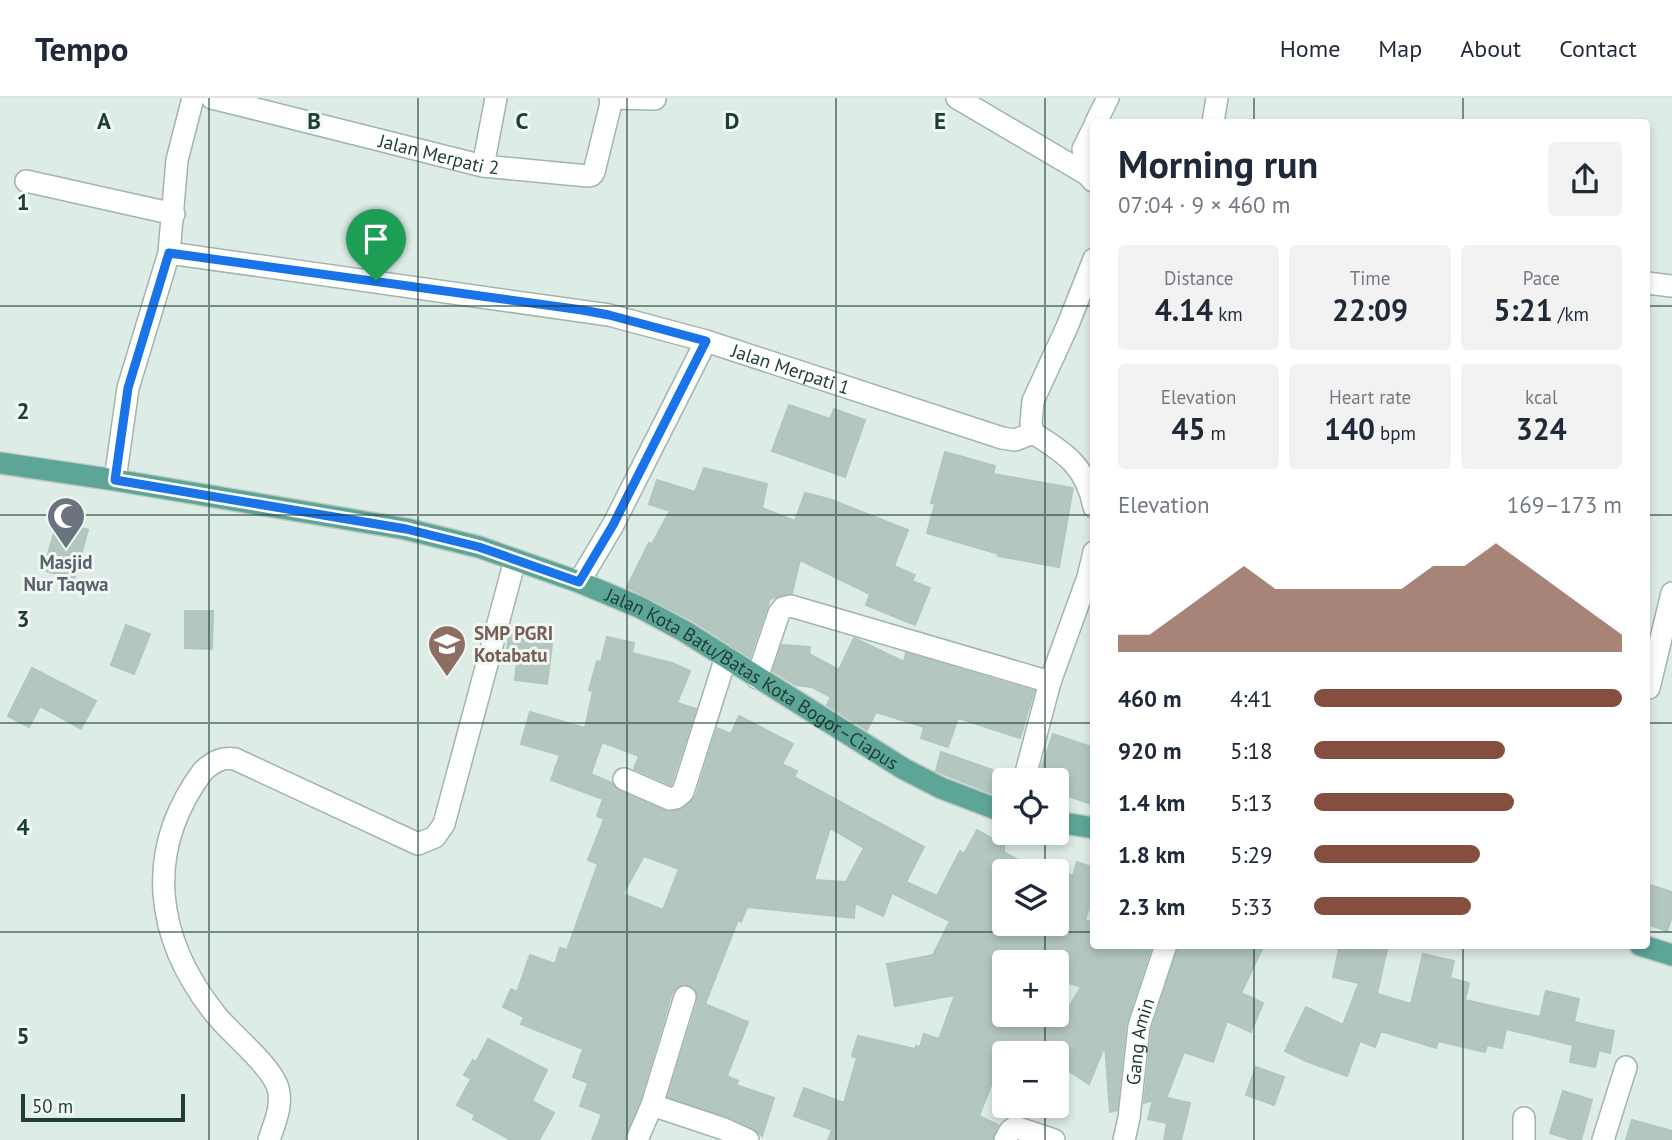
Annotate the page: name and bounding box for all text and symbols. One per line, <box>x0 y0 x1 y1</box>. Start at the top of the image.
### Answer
text: Tempo <box>35 27 128 70</box>
text: Home <box>1280 33 1340 64</box>
text: Map <box>1378 33 1422 64</box>
text: About <box>1460 33 1521 64</box>
text: Contact <box>1559 33 1637 64</box>
text: A <box>97 106 111 135</box>
text: B <box>307 106 321 135</box>
text: C <box>516 106 529 135</box>
text: D <box>725 106 739 135</box>
text: E <box>934 106 946 135</box>
street label: Jalan Merpati 2 <box>375 128 500 179</box>
text: Morning run <box>1118 139 1318 188</box>
button: share <box>1548 142 1622 216</box>
text: 1 <box>16 187 30 216</box>
text: 07:04 · 9 × 460 m <box>1118 190 1290 219</box>
pin <box>346 209 406 281</box>
icon: arrive <box>357 220 395 258</box>
text: Distance <box>1164 266 1233 290</box>
text: Time <box>1350 266 1390 290</box>
text: Pace <box>1523 266 1560 290</box>
text: 4.14 <box>1155 290 1213 329</box>
text: 22:09 <box>1332 290 1408 329</box>
text: 5:21 <box>1494 290 1553 329</box>
text: km <box>1213 302 1243 326</box>
text: /km <box>1553 302 1589 326</box>
street label: Jalan Merpati 1 <box>728 338 853 399</box>
text: Elevation <box>1161 385 1237 409</box>
text: Heart rate <box>1329 385 1411 409</box>
text: kcal <box>1525 385 1558 409</box>
text: 2 <box>16 396 30 425</box>
text: 45 <box>1171 409 1205 448</box>
text: 140 <box>1324 409 1375 448</box>
text: 324 <box>1516 409 1567 448</box>
text: m <box>1205 421 1226 445</box>
text: bpm <box>1375 421 1416 445</box>
text: Elevation <box>1118 490 1210 519</box>
text: 169–173 m <box>1507 490 1622 519</box>
mosque icon: Masjid Nur Taqwa <box>45 495 87 550</box>
place label: Masjid Nur Taqwa <box>23 550 109 596</box>
street label: Jalan Kota Batu/Batas Kota Bogor–Ciapus <box>601 582 903 775</box>
text: 3 <box>16 604 30 633</box>
place label: SMP PGRI Kotabatu <box>474 621 553 667</box>
school or university icon: SMP PGRI Kotabatu <box>426 623 468 678</box>
text: 460 m <box>1118 684 1181 713</box>
text: 4:41 <box>1230 684 1273 713</box>
text: 920 m <box>1118 736 1181 765</box>
text: 5:18 <box>1230 736 1273 765</box>
map controls <box>992 768 1069 1118</box>
button: locate <box>992 768 1069 845</box>
text: 1.4 km <box>1118 788 1185 817</box>
text: 5:13 <box>1230 788 1273 817</box>
text: 4 <box>16 812 30 841</box>
text: 1.8 km <box>1118 840 1185 869</box>
text: 5:29 <box>1230 840 1273 869</box>
button: layers <box>992 859 1069 936</box>
text: 2.3 km <box>1118 892 1185 921</box>
text: 5:33 <box>1230 892 1273 921</box>
button: + <box>992 950 1069 1027</box>
street label: Gang Amin <box>1121 995 1160 1086</box>
text: 5 <box>16 1021 30 1050</box>
button: − <box>992 1041 1069 1118</box>
scale bar <box>21 1091 186 1123</box>
text: 50 m <box>32 1094 73 1118</box>

